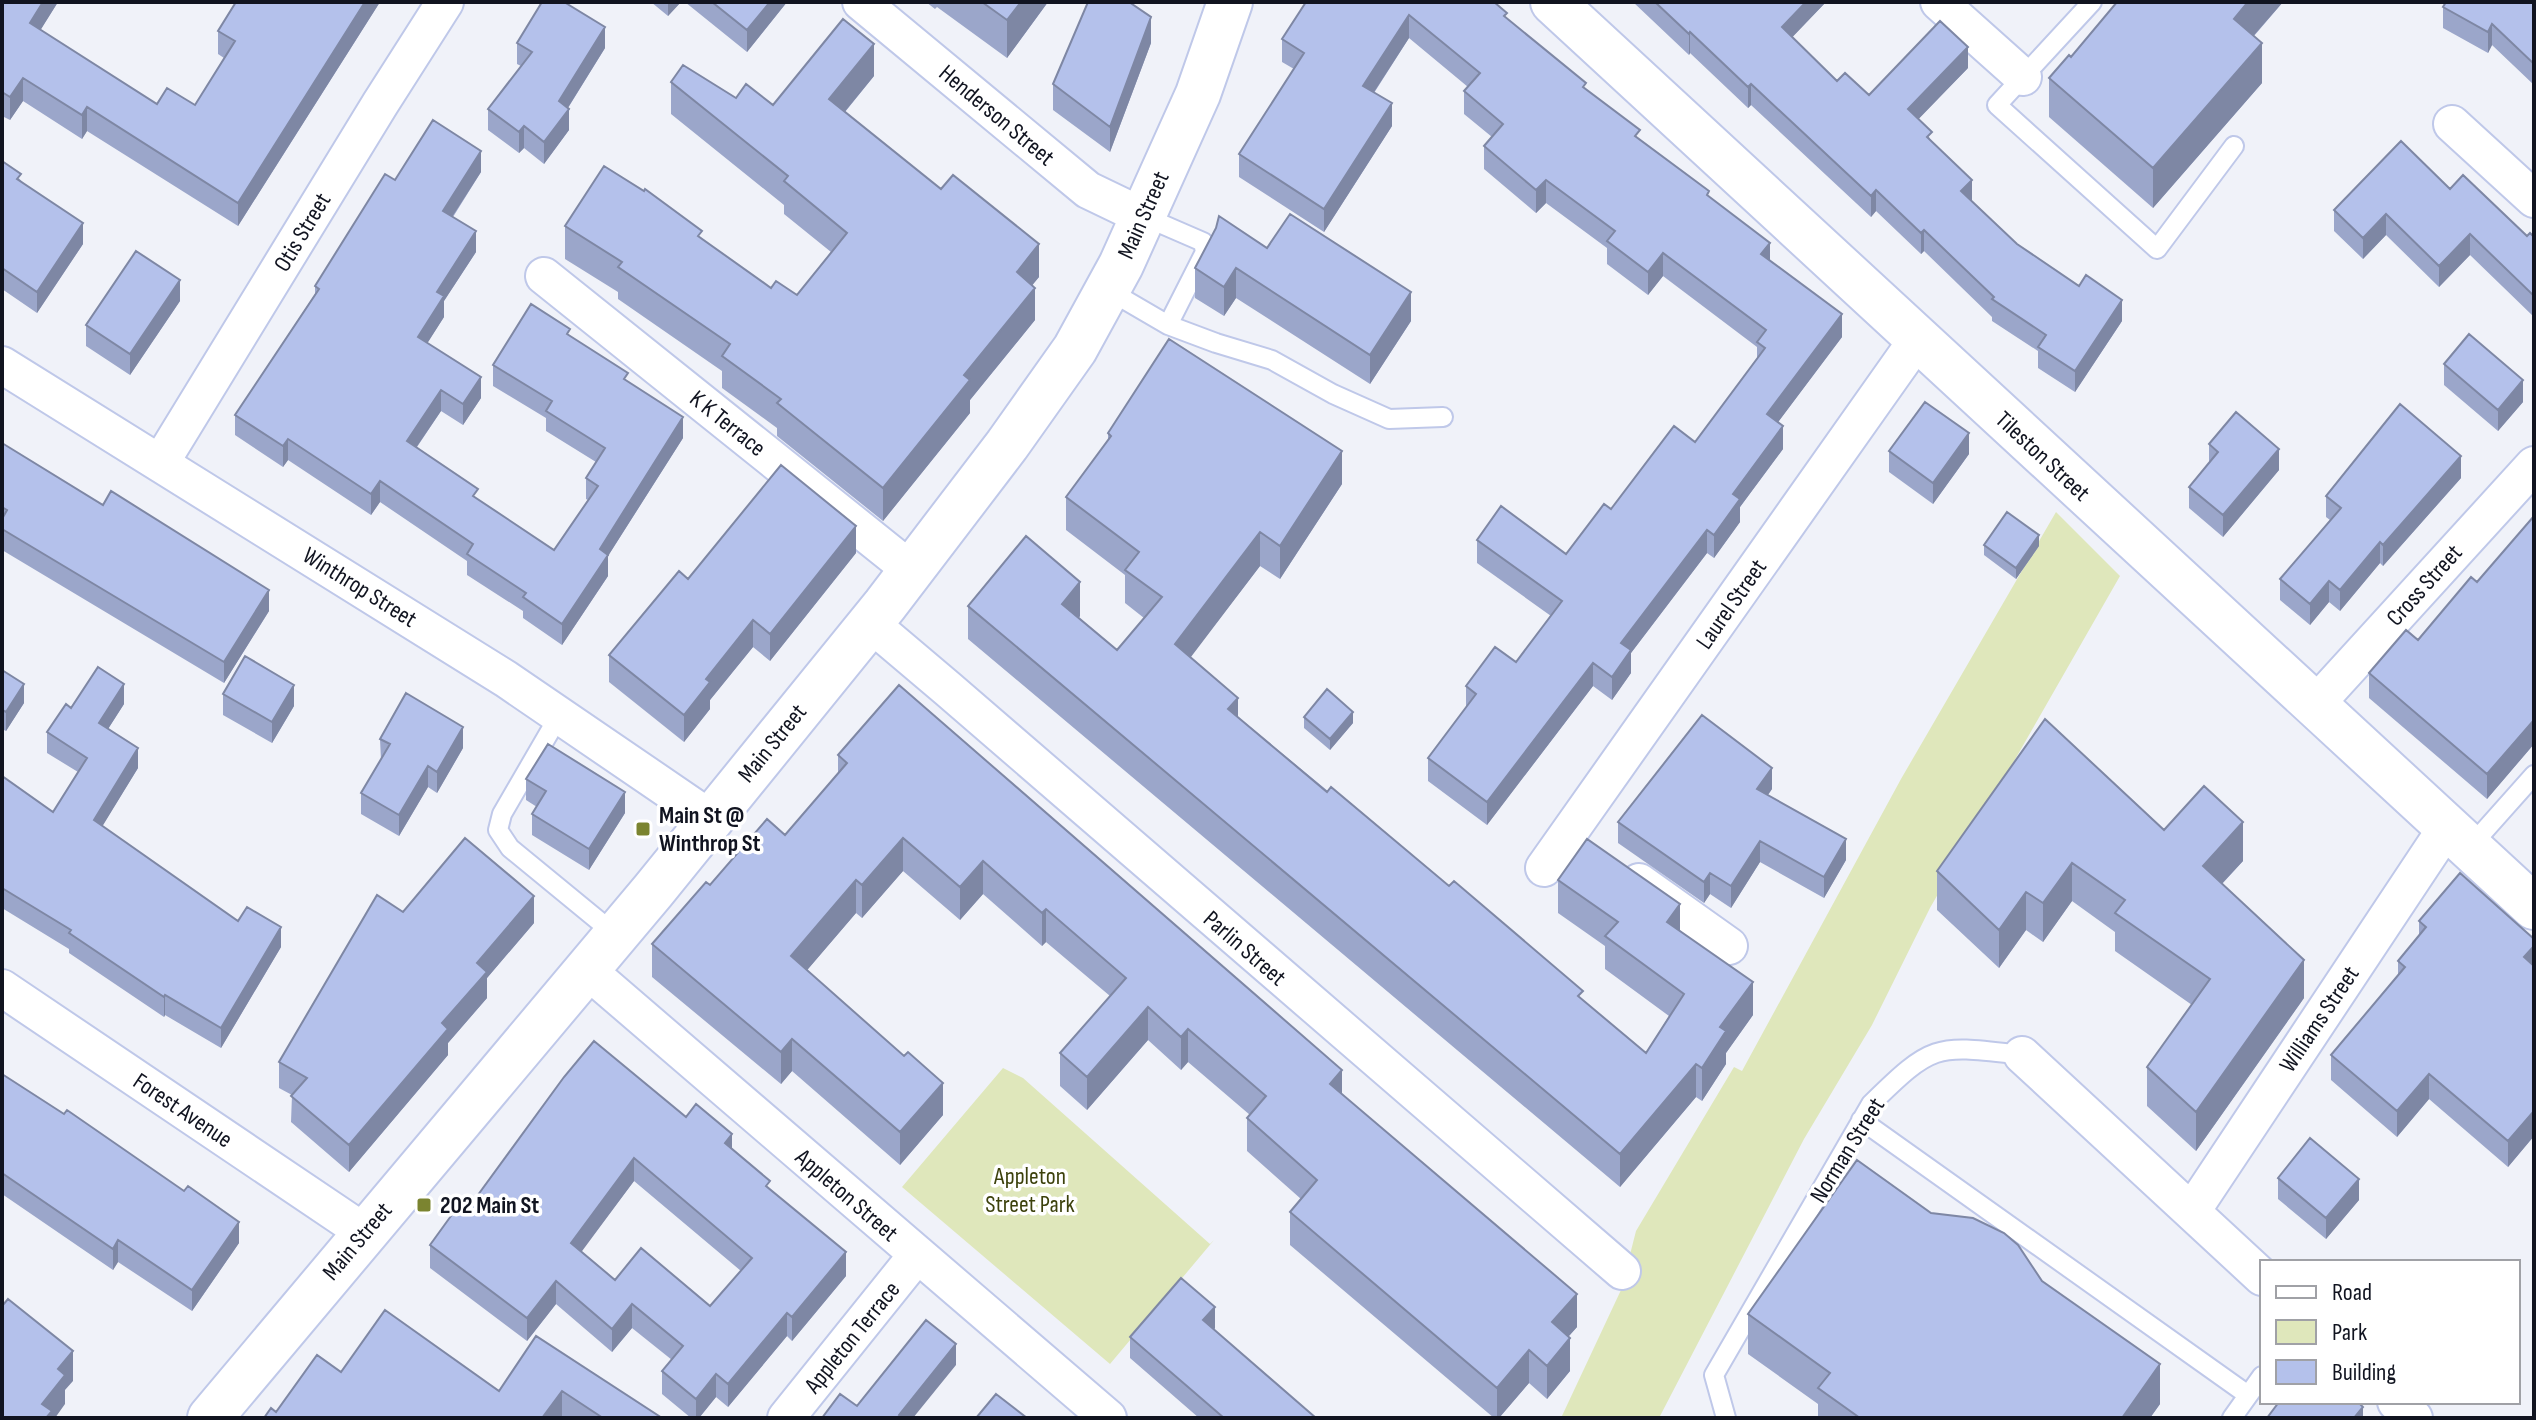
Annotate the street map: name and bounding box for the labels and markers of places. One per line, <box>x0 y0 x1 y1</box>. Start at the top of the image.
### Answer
place label: Main St @ Winthrop St <box>659 801 761 858</box>
marker: Main St @ Winthrop St <box>634 820 652 838</box>
place label: 202 Main St <box>440 1191 539 1220</box>
marker: 202 Main St <box>415 1196 433 1214</box>

